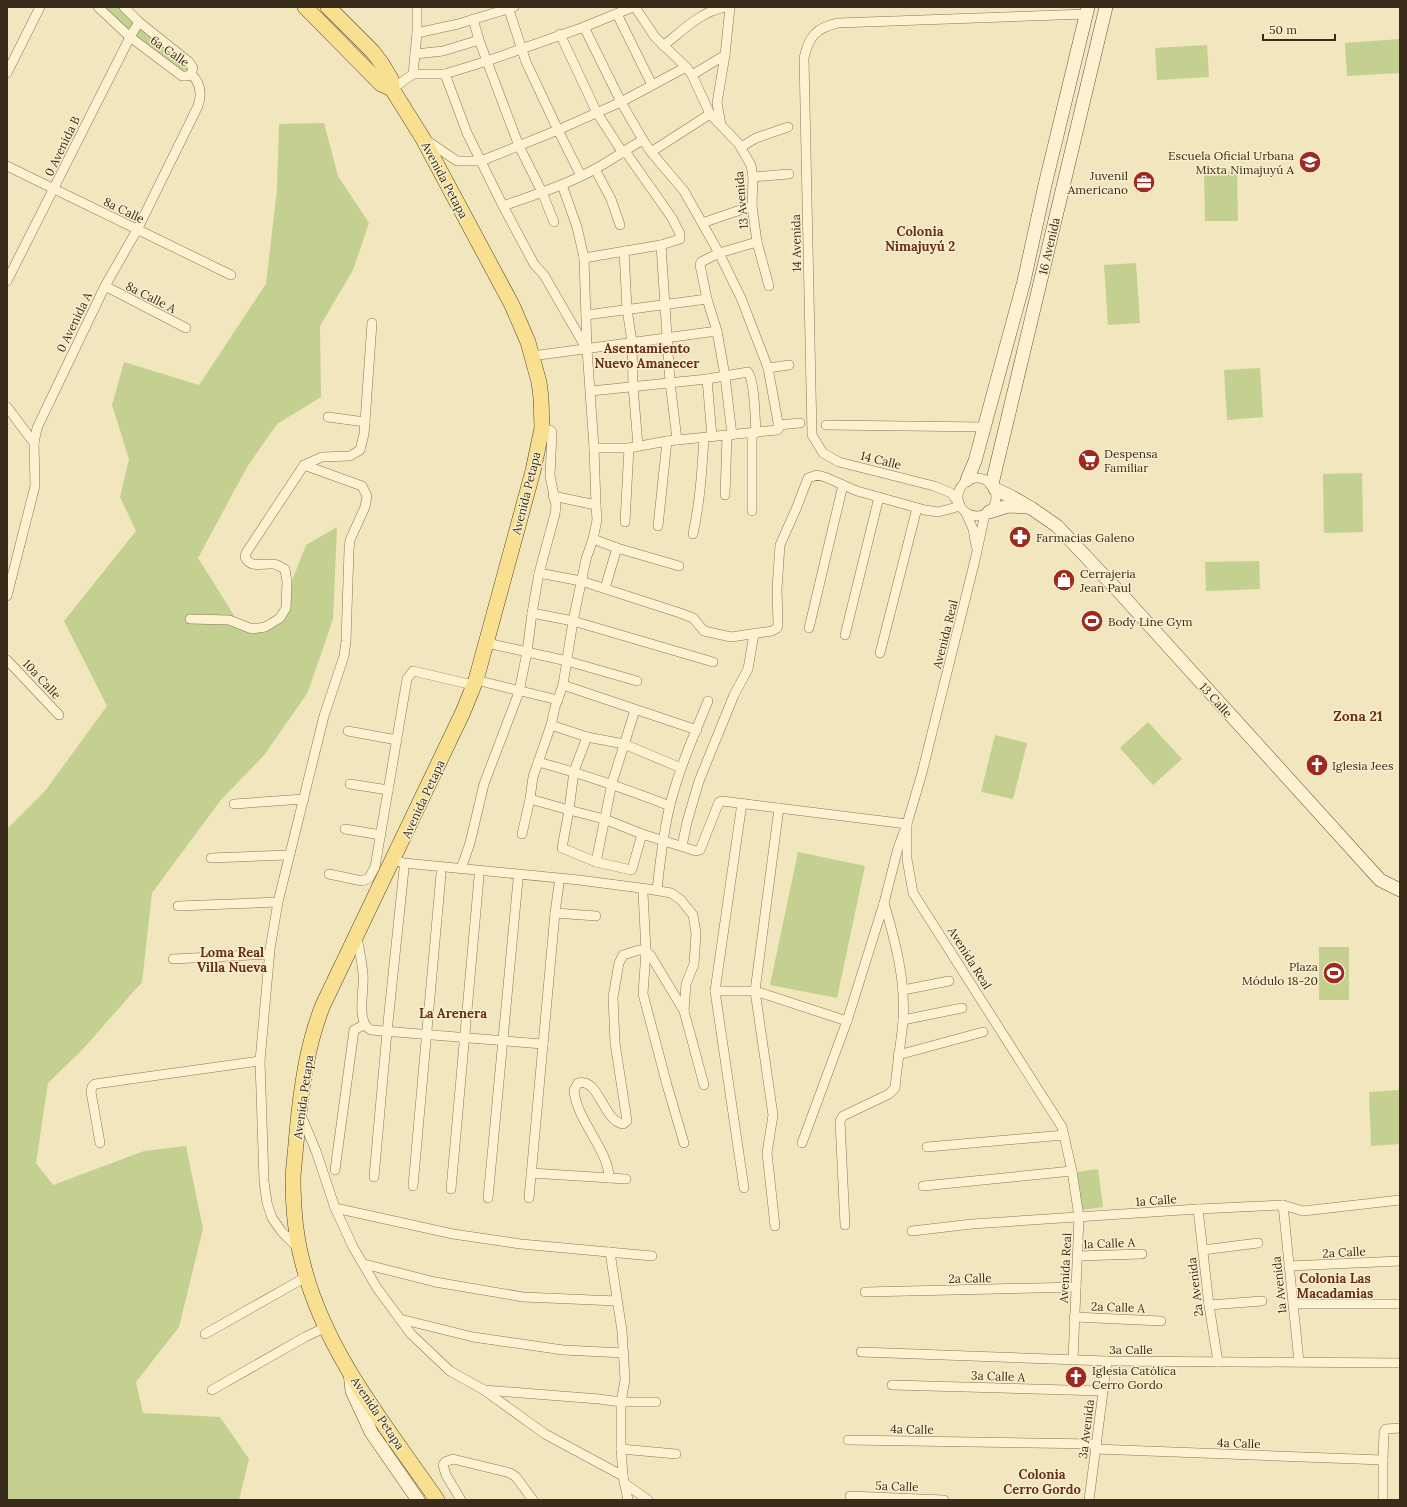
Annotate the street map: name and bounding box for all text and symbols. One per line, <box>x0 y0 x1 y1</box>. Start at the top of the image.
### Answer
scale bar <box>1263 16 1335 42</box>
text: 50 m <box>1269 22 1297 37</box>
street label: 6a Calle <box>148 32 193 70</box>
street label: 0 Avenida B <box>41 113 83 179</box>
street label: Avenida Petapa <box>418 138 472 221</box>
place label: Escuela Oficial Urbana Mixta Nimajuyú A <box>1168 148 1294 177</box>
school or university icon: Escuela Oficial Urbana Mixta Nimajuyú A <box>1297 149 1323 175</box>
place label: Juvenil Americano <box>1067 168 1128 197</box>
office icon: Juvenil Americano <box>1131 169 1157 195</box>
street label: 13 Avenida <box>731 170 751 230</box>
street label: 8a Calle <box>101 194 147 227</box>
street label: 14 Avenida <box>788 214 804 272</box>
street label: 16 Avenida <box>1035 216 1063 276</box>
district label: Colonia Nimajuyú 2 <box>885 223 955 255</box>
street label: 8a Calle A <box>123 278 179 316</box>
street label: 0 Avenida A <box>53 289 95 355</box>
district label: Asentamiento Nuevo Amanecer <box>594 340 700 372</box>
place label: Despensa Familiar <box>1104 446 1158 475</box>
supermarket icon: Despensa Familiar <box>1076 447 1102 473</box>
street label: 14 Calle <box>859 448 903 472</box>
street label: Avenida Petapa <box>508 450 544 537</box>
pharmacy icon: Farmacias Galeno <box>1007 524 1033 550</box>
place label: Farmacias Galeno <box>1036 530 1134 545</box>
place label: Cerrajeria Jean Paul <box>1079 566 1136 595</box>
shop icon: Cerrajeria Jean Paul <box>1051 567 1077 593</box>
street label: Avenida Real <box>929 598 961 671</box>
sports icon: Body Line Gym <box>1079 608 1105 634</box>
place label: Body Line Gym <box>1108 614 1193 629</box>
street label: 10a Calle <box>20 656 64 702</box>
street label: 13 Calle <box>1196 679 1236 721</box>
district label: Zona 21 <box>1333 707 1383 725</box>
church icon: Iglesia Jees <box>1304 752 1330 778</box>
street label: Avenida Petapa <box>398 757 448 841</box>
place label: Iglesia Jees <box>1332 758 1394 773</box>
street label: Avenida Real <box>944 923 995 992</box>
district label: Loma Real Villa Nueva <box>197 944 267 976</box>
place label: Plaza Módulo 18-20 <box>1242 959 1318 988</box>
sports icon: Plaza Módulo 18-20 <box>1321 960 1347 986</box>
district label: La Arenera <box>419 1005 487 1022</box>
street label: Avenida Petapa <box>290 1054 316 1141</box>
street label: 1a Calle <box>1135 1191 1178 1209</box>
street label: Avenida Real <box>1056 1232 1074 1305</box>
street label: 1a Calle A <box>1083 1235 1136 1251</box>
street label: 2a Calle <box>1322 1243 1367 1261</box>
street label: 1a Avenida <box>1269 1256 1289 1314</box>
street label: 2a Avenida <box>1184 1257 1206 1317</box>
street label: 2a Calle <box>948 1270 992 1286</box>
district label: Colonia Las Macadamias <box>1297 1270 1373 1302</box>
street label: 2a Calle A <box>1091 1299 1146 1315</box>
street label: 3a Calle <box>1109 1342 1153 1357</box>
place label: Iglesia Católica Cerro Gordo <box>1092 1363 1176 1392</box>
church icon: Iglesia Católica Cerro Gordo <box>1063 1364 1089 1390</box>
street label: 3a Calle A <box>971 1368 1026 1384</box>
street label: Avenida Petapa <box>348 1373 408 1452</box>
street label: 3a Avenida <box>1075 1398 1097 1460</box>
street label: 4a Calle <box>890 1421 934 1437</box>
street label: 4a Calle <box>1217 1435 1261 1451</box>
district label: Colonia Cerro Gordo <box>1003 1466 1081 1498</box>
street label: 5a Calle <box>875 1478 919 1494</box>

